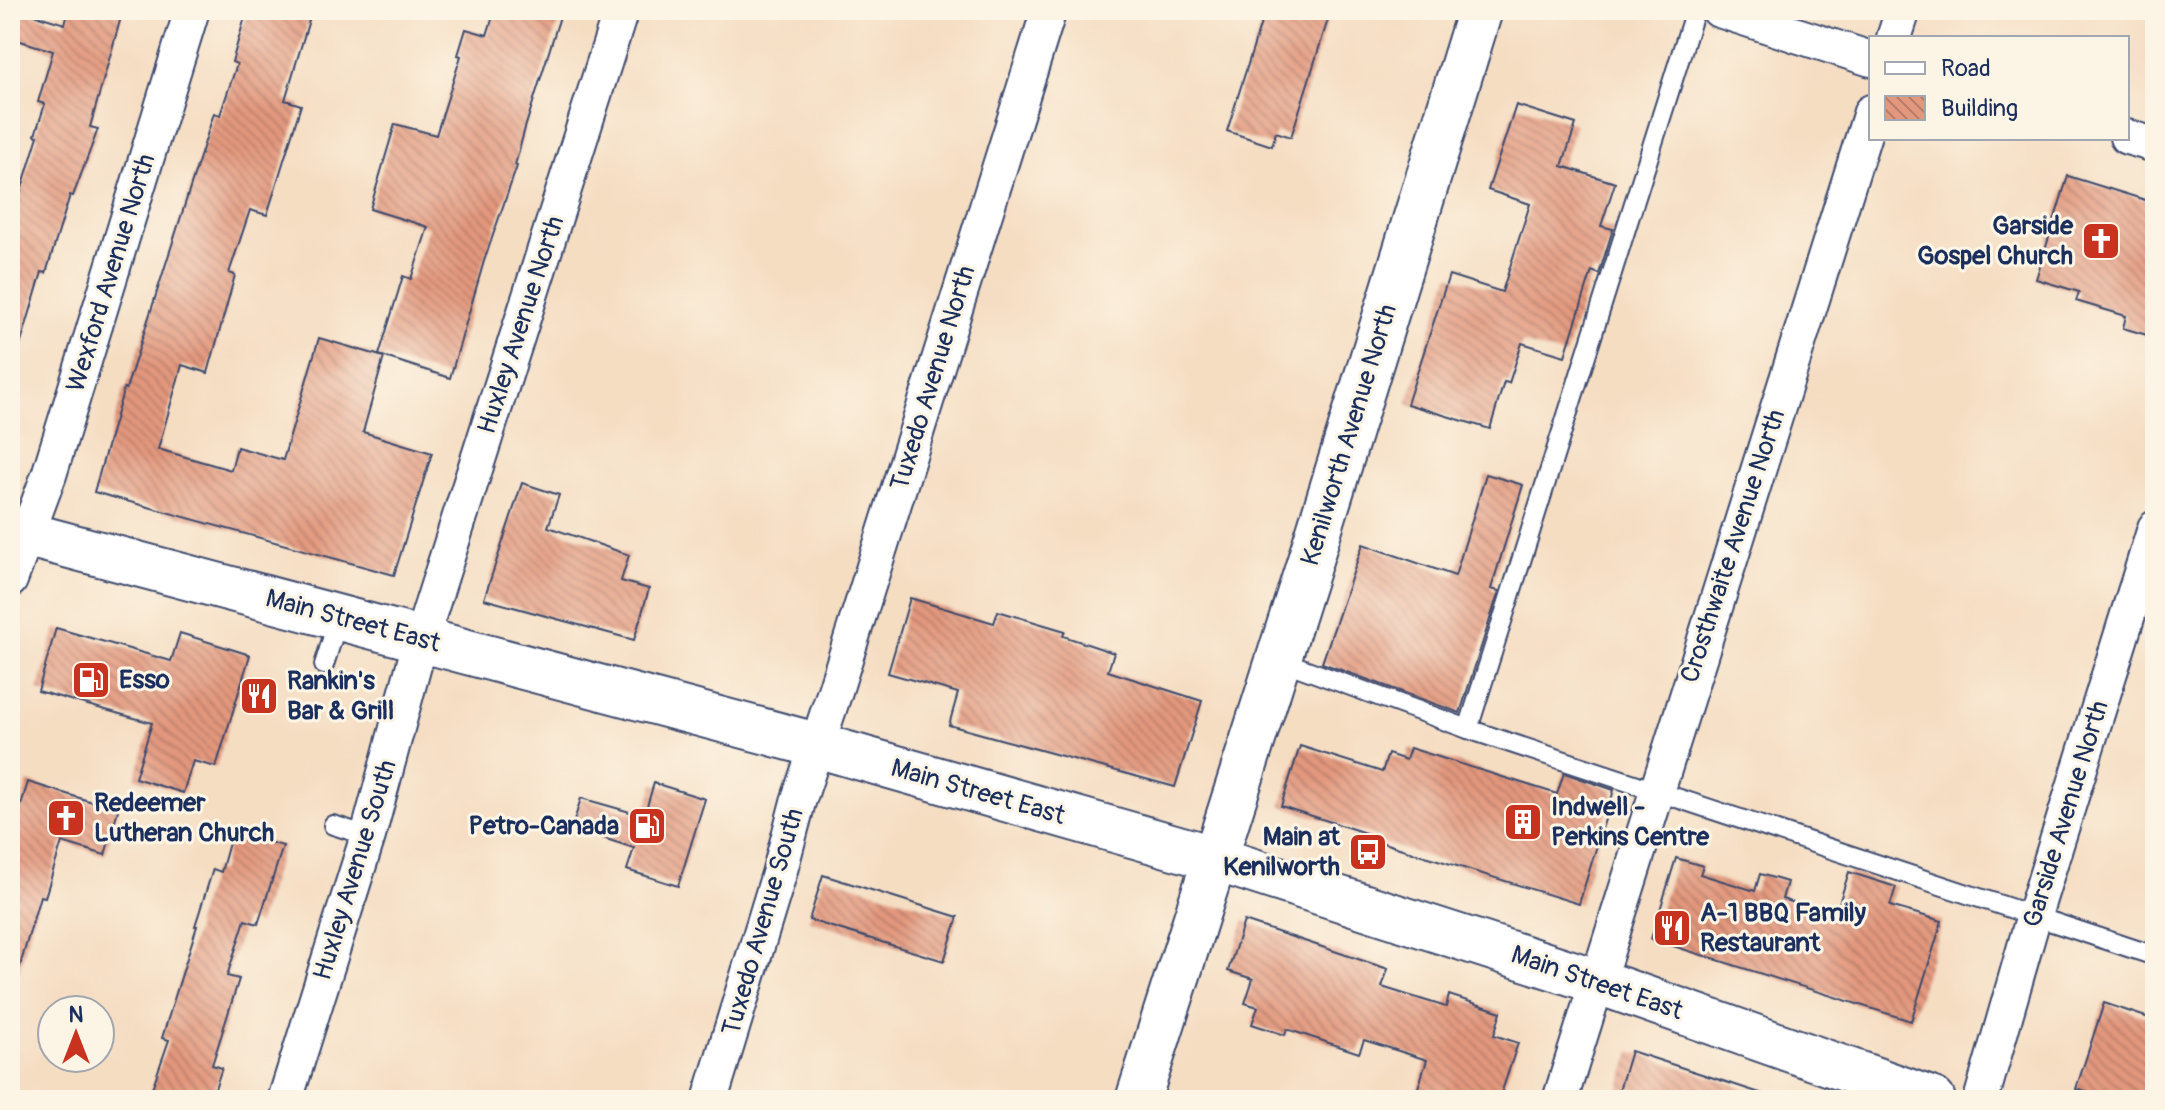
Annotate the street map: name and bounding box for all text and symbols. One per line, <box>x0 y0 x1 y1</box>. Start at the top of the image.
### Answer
legend <box>1869 36 2129 140</box>
text: Road <box>1941 54 1991 83</box>
text: Building <box>1941 94 2018 123</box>
street label: Wexford Avenue North <box>60 150 162 396</box>
place label: Garside Gospel Church <box>1917 210 2074 272</box>
street label: Huxley Avenue North <box>471 212 571 438</box>
church icon: Garside Gospel Church <box>2080 220 2122 262</box>
street label: Tuxedo Avenue North <box>884 262 982 494</box>
street label: Kenilworth Avenue North <box>1294 300 1404 570</box>
street label: Crosthwaite Avenue North <box>1674 405 1792 687</box>
street label: Main Street East <box>262 582 444 660</box>
fuel station icon: Esso <box>70 659 112 701</box>
place label: Esso <box>119 664 170 696</box>
place label: Rankin's Bar & Grill <box>287 665 394 727</box>
restaurant icon: Rankin's Bar & Grill <box>238 675 280 717</box>
street label: Garside Avenue North <box>2016 697 2116 931</box>
street label: Main Street East <box>887 752 1069 832</box>
street label: Huxley Avenue South <box>306 756 404 984</box>
place label: Redeemer Lutheran Church <box>94 787 274 849</box>
place label: Indwell - Perkins Centre <box>1551 791 1710 853</box>
church icon: Redeemer Lutheran Church <box>45 797 87 839</box>
building icon: Indwell - Perkins Centre <box>1502 801 1544 843</box>
fuel station icon: Petro-Canada <box>626 805 668 847</box>
street label: Tuxedo Avenue South <box>715 805 811 1039</box>
place label: Petro-Canada <box>469 810 619 842</box>
place label: Main at Kenilworth <box>1223 821 1341 883</box>
bus stop icon: Main at Kenilworth <box>1347 831 1389 873</box>
place label: A-1 BBQ Family Restaurant <box>1700 897 1867 959</box>
restaurant icon: A-1 BBQ Family Restaurant <box>1651 907 1693 949</box>
street label: Main Street East <box>1507 939 1688 1028</box>
north arrow <box>36 994 116 1074</box>
text: N <box>69 1001 84 1029</box>

